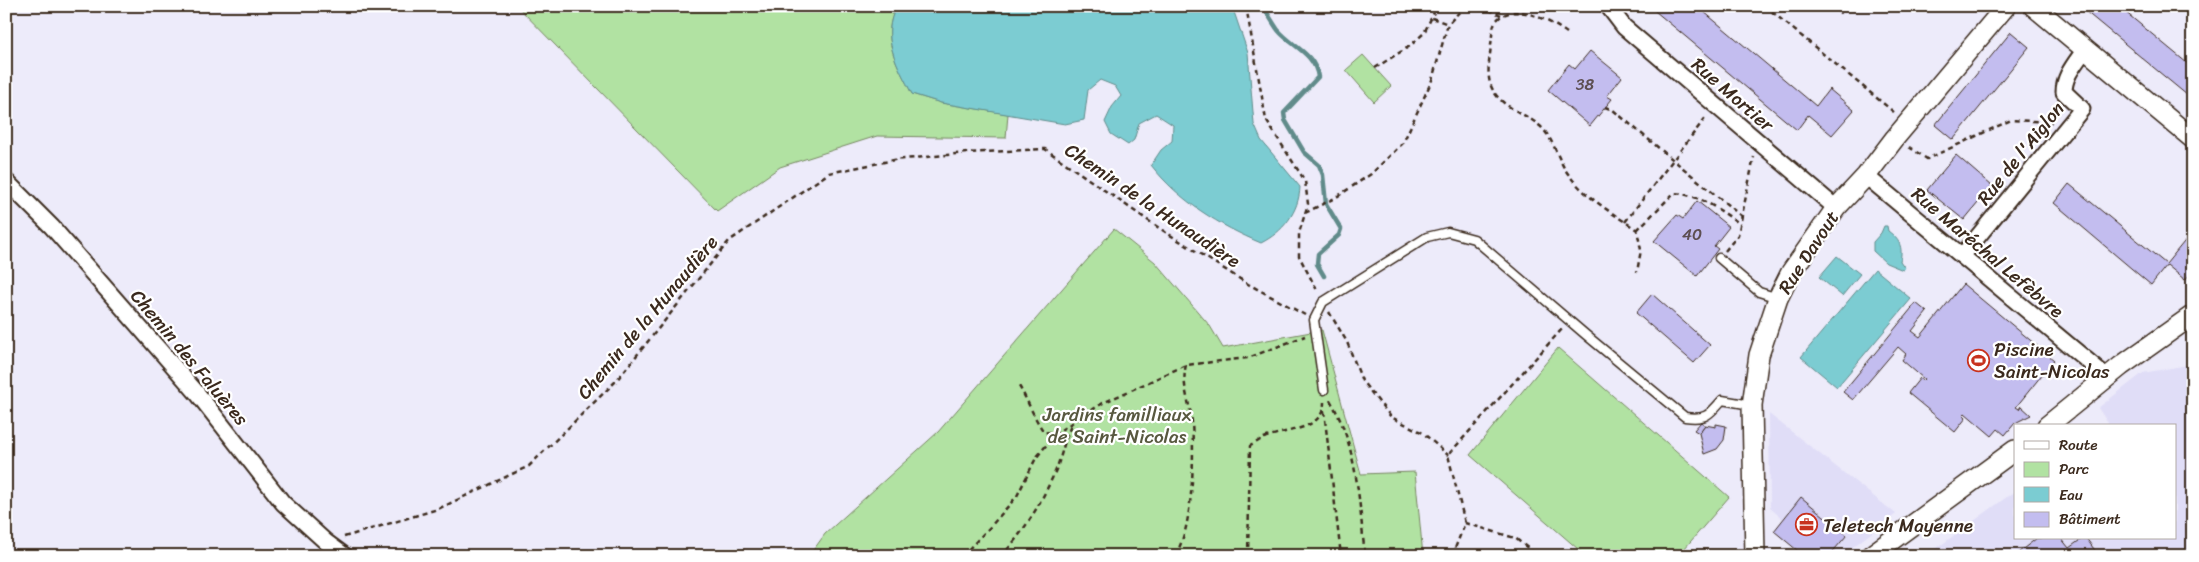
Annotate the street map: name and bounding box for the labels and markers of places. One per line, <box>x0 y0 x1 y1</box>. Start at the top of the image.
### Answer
place label: Piscine Saint-Nicolas <box>1994 333 2110 388</box>
sports icon: Piscine Saint-Nicolas <box>1966 348 1990 372</box>
place label: Teletech Mayenne <box>1823 509 1973 542</box>
office icon: Teletech Mayenne <box>1795 513 1819 537</box>

